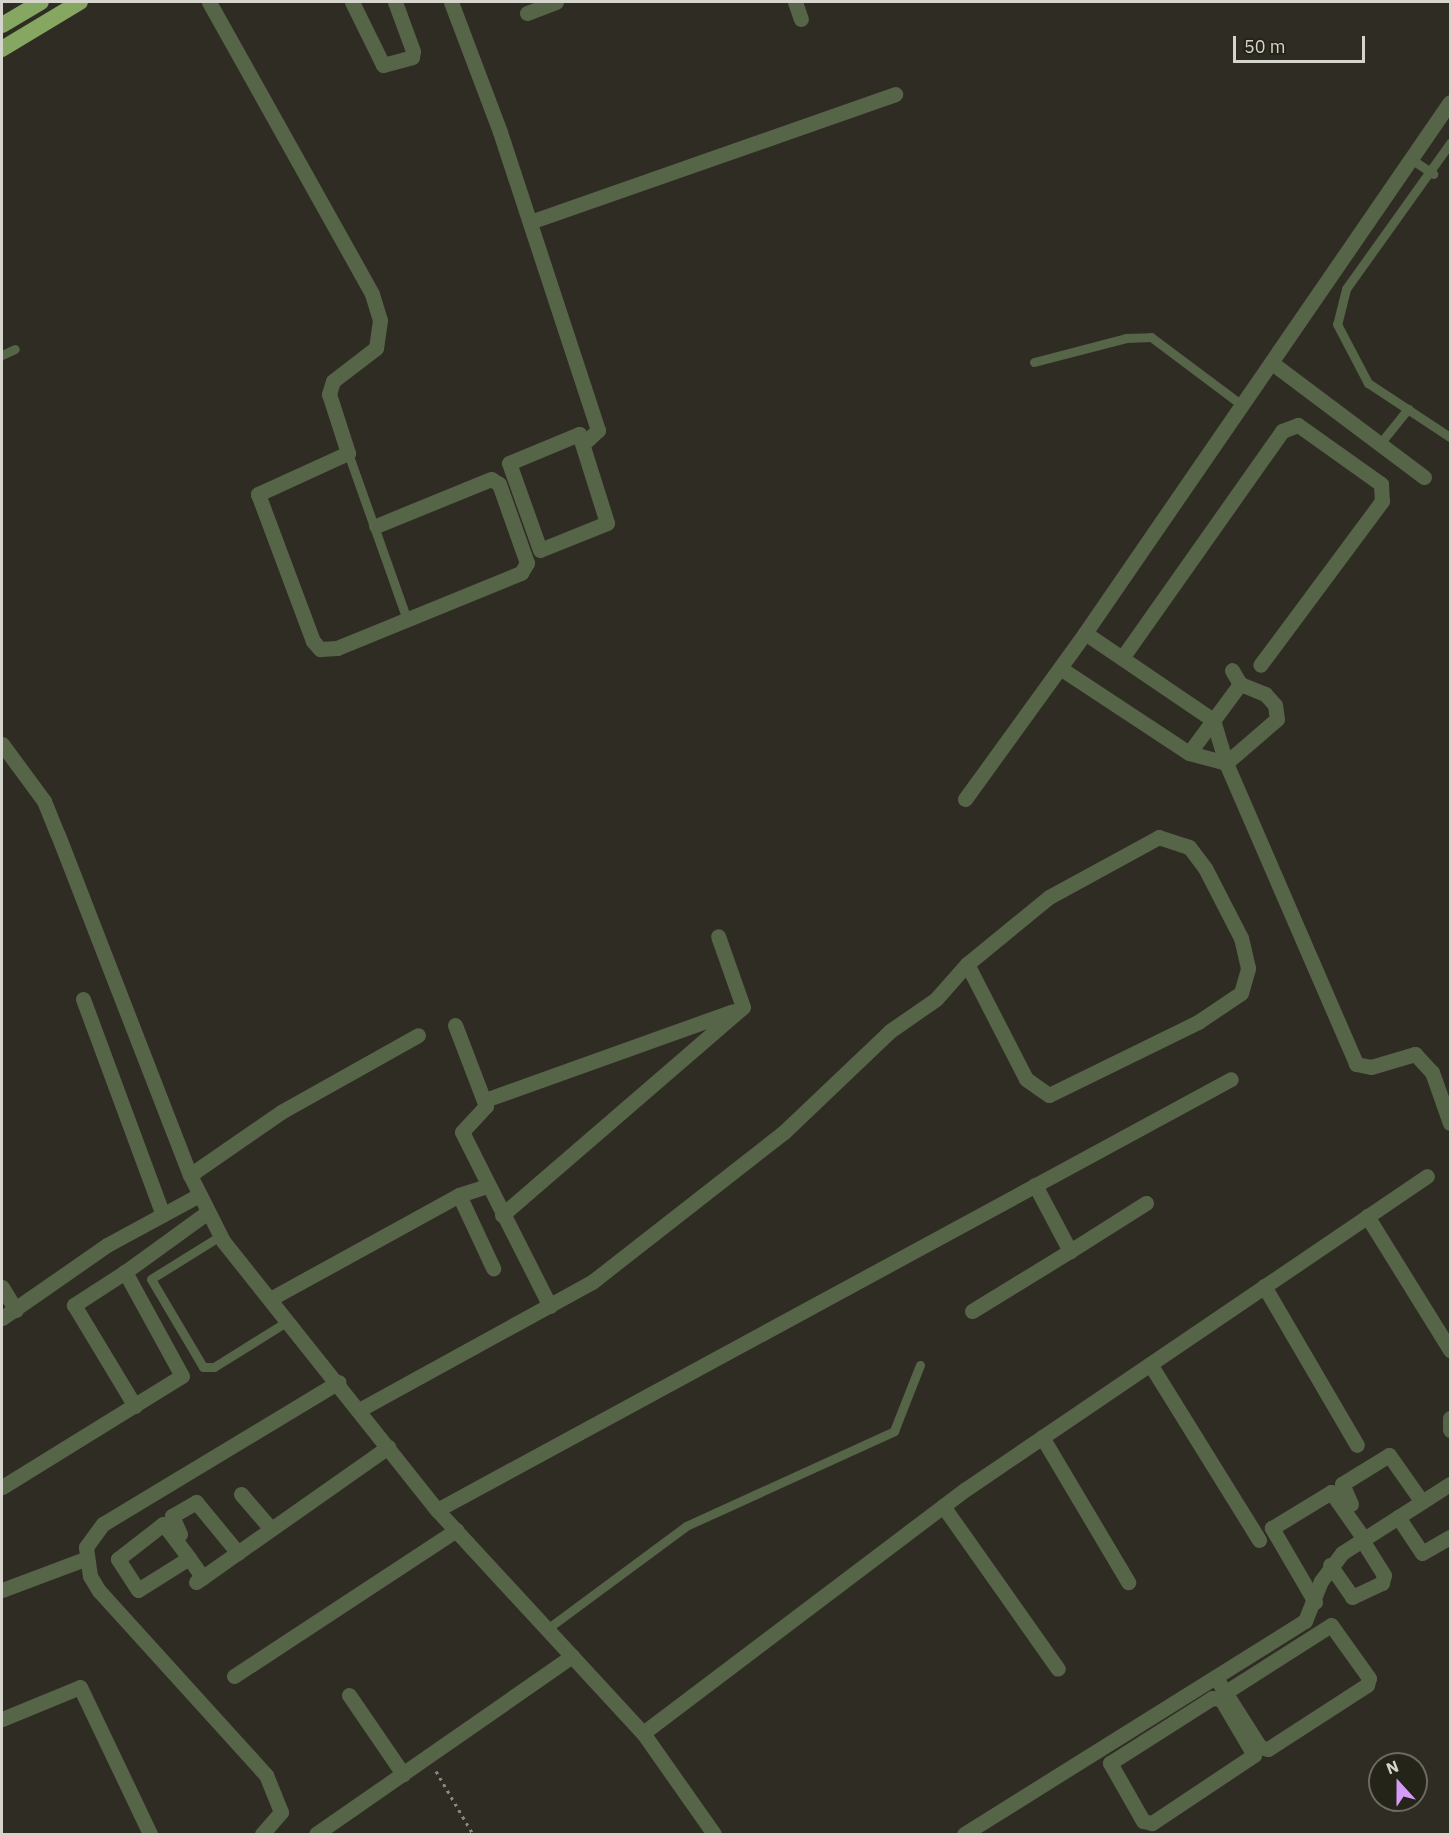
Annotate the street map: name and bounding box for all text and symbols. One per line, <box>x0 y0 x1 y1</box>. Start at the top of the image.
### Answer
scale bar <box>1236 24 1368 62</box>
text: 50 m <box>1244 35 1286 58</box>
north arrow <box>1368 1752 1428 1812</box>
text: N <box>1383 1756 1401 1778</box>

